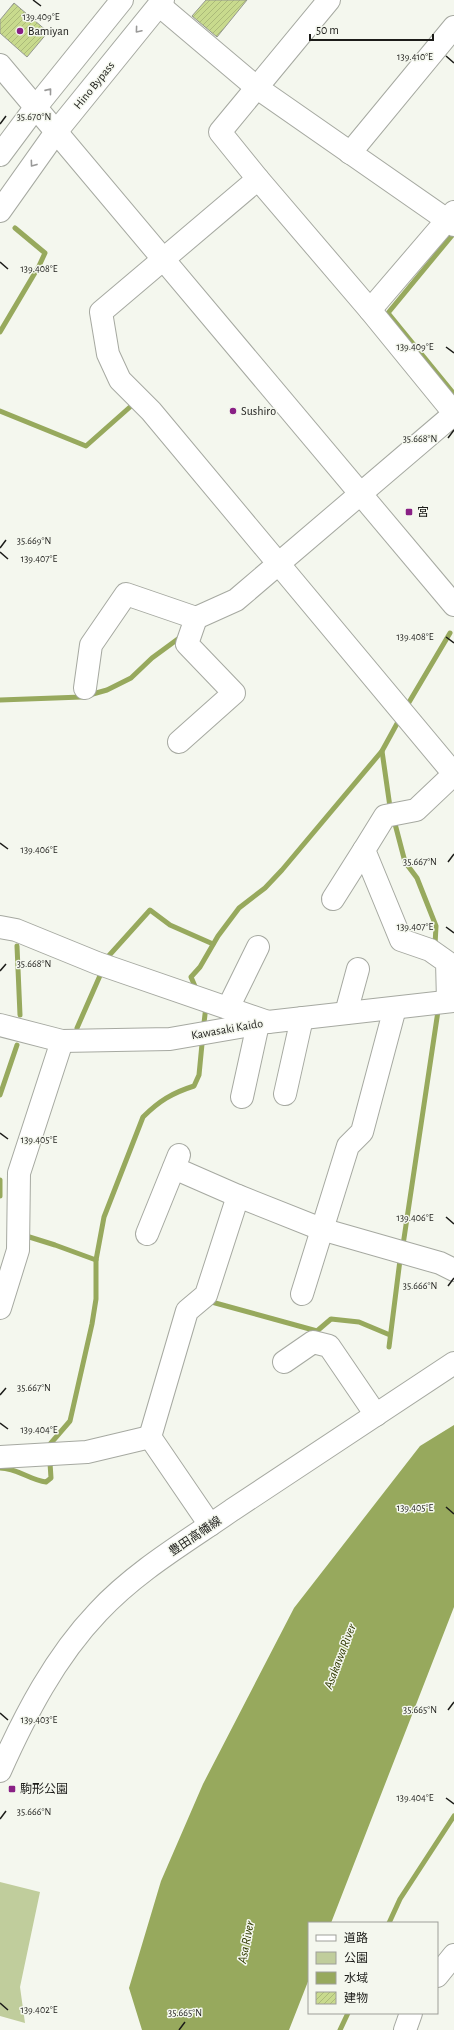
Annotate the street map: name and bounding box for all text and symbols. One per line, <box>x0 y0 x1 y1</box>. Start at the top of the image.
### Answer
text: 139.409°E <box>22 12 60 22</box>
scale bar <box>310 16 433 42</box>
text: 50 m <box>316 24 339 36</box>
place label: Bamiyan <box>28 25 69 38</box>
one-way arrow <box>136 25 143 33</box>
marker: Bamiyan <box>15 26 25 36</box>
text: 139.410°E <box>397 52 433 62</box>
street label: Hino Bypass <box>71 59 117 112</box>
one-way arrow <box>44 88 51 95</box>
text: 35.670°N <box>17 112 51 122</box>
one-way arrow <box>31 160 38 167</box>
text: 139.408°E <box>20 264 58 274</box>
text: 139.409°E <box>396 342 434 352</box>
place label: Sushiro <box>241 405 276 417</box>
marker: Sushiro <box>228 406 238 416</box>
text: 35.668°N <box>403 434 437 444</box>
place label: 宮 <box>417 506 429 518</box>
marker: 宮 <box>404 507 414 517</box>
text: 35.669°N <box>17 536 51 546</box>
text: 139.407°E <box>21 554 57 564</box>
text: 139.408°E <box>396 632 434 642</box>
text: 139.406°E <box>20 845 58 855</box>
text: 35.667°N <box>403 857 437 867</box>
text: 139.407°E <box>397 922 433 932</box>
text: 35.668°N <box>17 959 51 969</box>
street label: Kawasaki Kaido <box>190 1017 264 1041</box>
text: 139.405°E <box>21 1135 57 1145</box>
text: 139.406°E <box>396 1213 434 1223</box>
text: 35.666°N <box>403 1281 437 1291</box>
text: 35.667°N <box>17 1383 51 1393</box>
text: 139.404°E <box>20 1425 58 1435</box>
text: 139.405°E <box>397 1503 433 1513</box>
street label: 豊田高幡線 <box>166 1513 223 1558</box>
water label: Asakawa River <box>322 1621 359 1692</box>
text: 35.665°N <box>403 1705 437 1715</box>
text: 139.403°E <box>21 1715 57 1725</box>
place label: 駒形公園 <box>20 1782 68 1795</box>
marker: 駒形公園 <box>7 1784 17 1794</box>
text: 139.404°E <box>396 1793 434 1803</box>
text: 35.666°N <box>17 1807 51 1817</box>
water label: Asa River <box>236 1919 257 1966</box>
legend <box>308 1922 438 2014</box>
text: 道路 <box>344 1931 368 1944</box>
text: 公園 <box>344 1952 368 1964</box>
text: 水域 <box>344 1972 368 1984</box>
text: 建物 <box>344 1991 368 2004</box>
text: 139.402°E <box>21 2005 58 2015</box>
text: 35.665°N <box>168 2008 202 2018</box>

